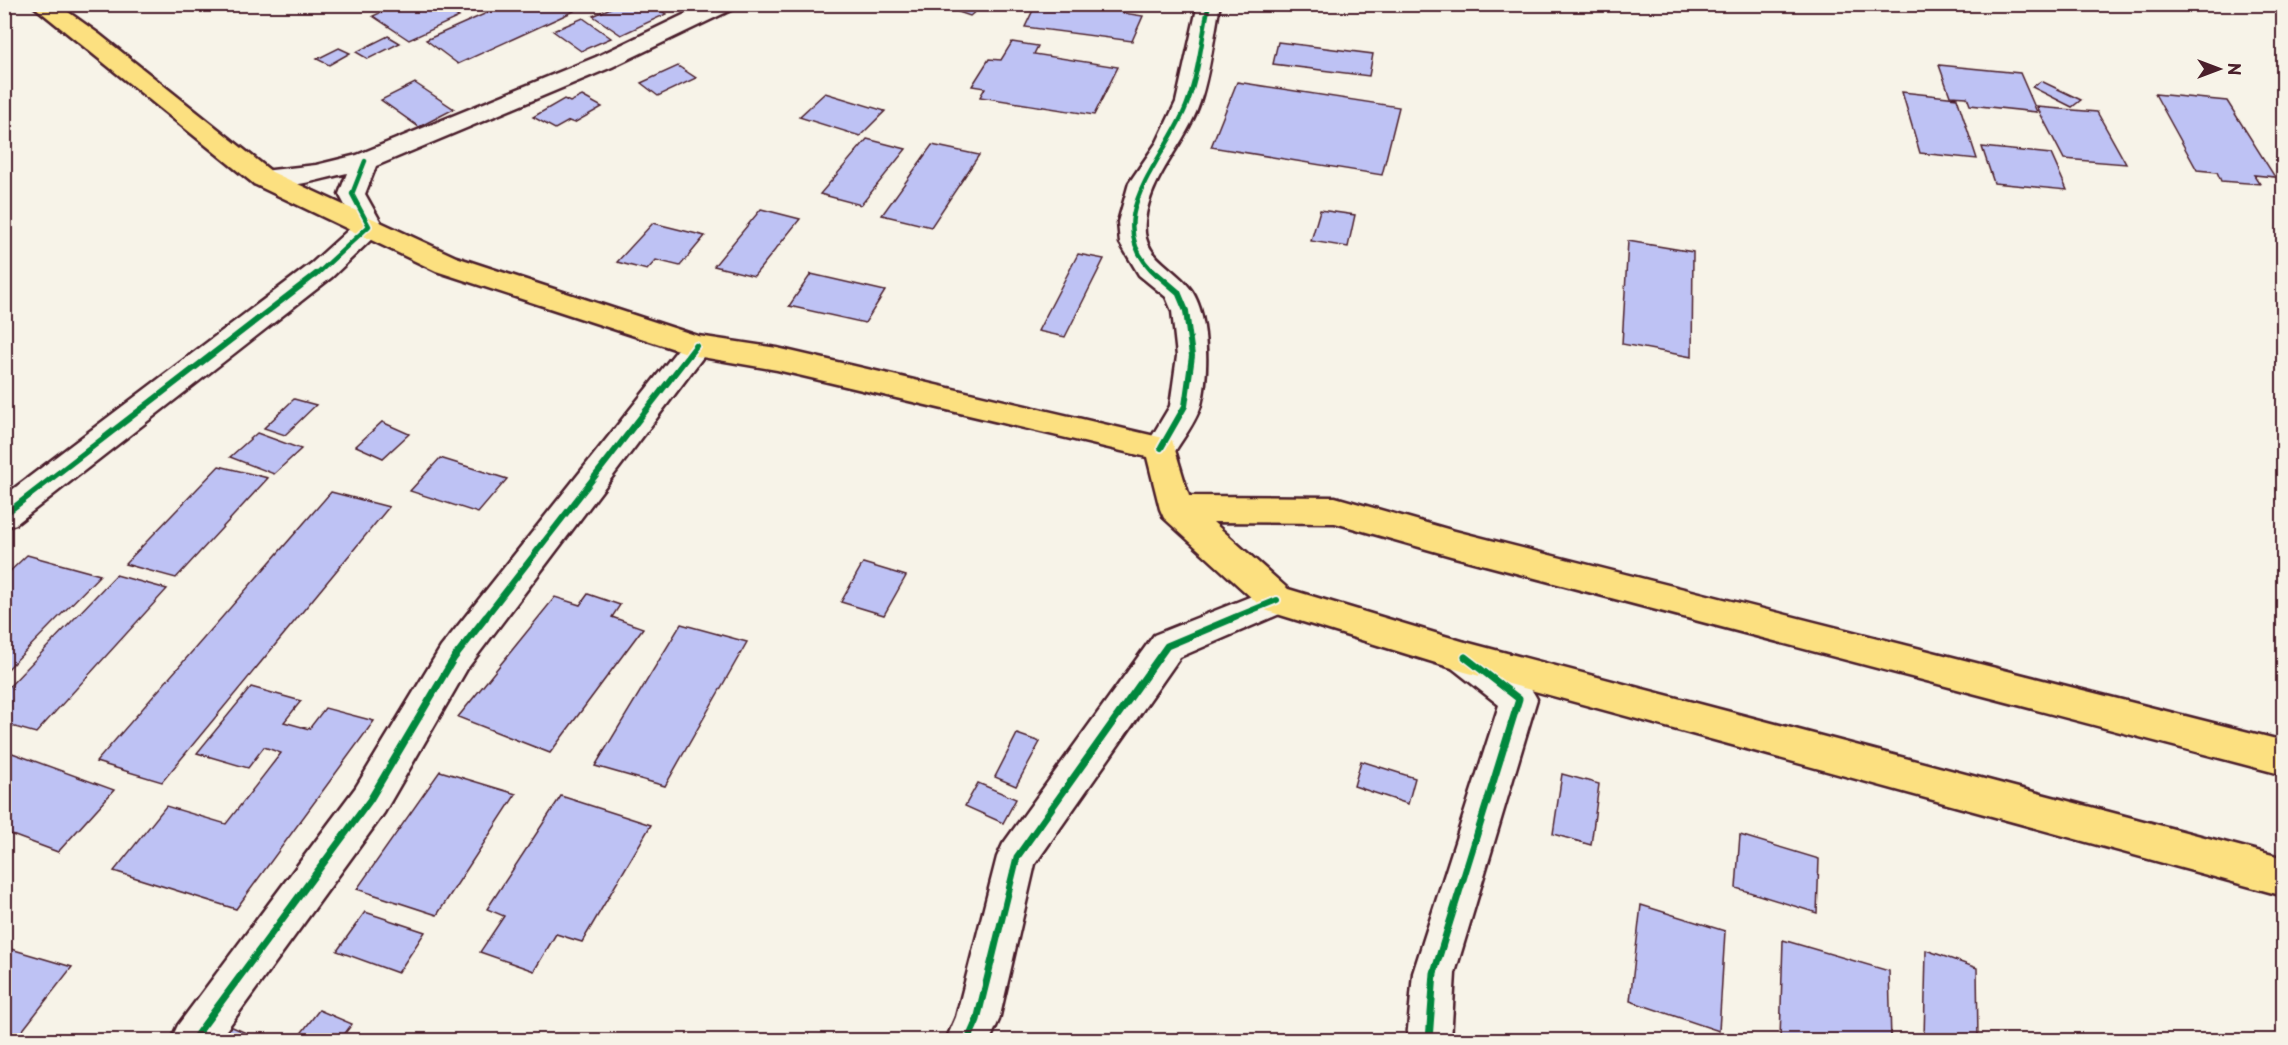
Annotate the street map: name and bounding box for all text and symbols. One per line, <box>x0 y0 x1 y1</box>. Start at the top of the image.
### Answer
north arrow <box>2189 39 2249 99</box>
text: N <box>2223 63 2247 75</box>

